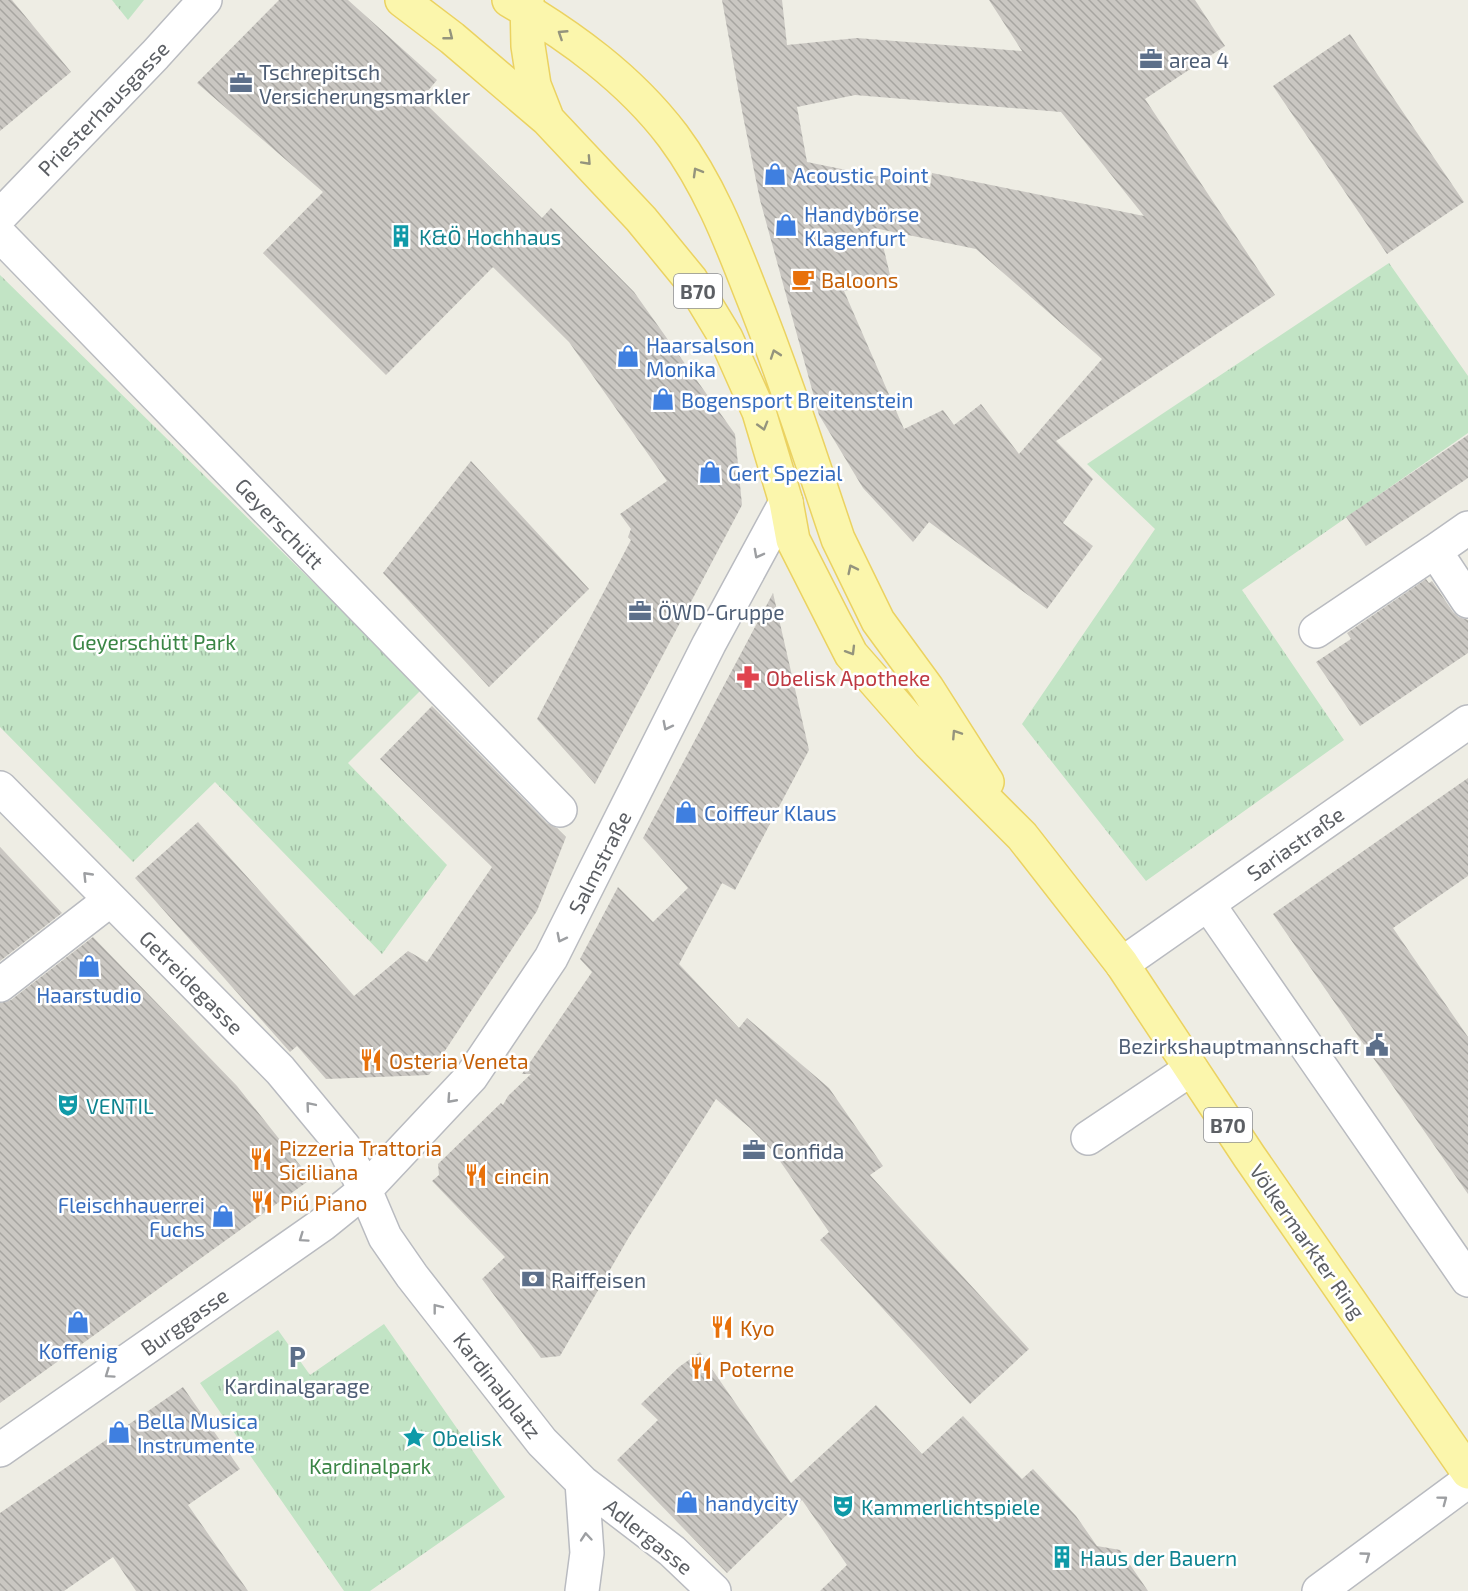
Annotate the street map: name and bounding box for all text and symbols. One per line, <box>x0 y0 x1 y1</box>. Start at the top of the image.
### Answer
one-way arrow <box>442 28 453 39</box>
one-way arrow <box>558 30 569 41</box>
street label: Priesterhausgasse <box>32 35 174 181</box>
office icon: area 4 <box>1138 46 1164 72</box>
place label: area 4 <box>1169 47 1229 72</box>
place label: Tschrepitsch Versicherungsmarkler <box>259 59 471 108</box>
office icon: Tschrepitsch Versicherungsmarkler <box>228 70 254 96</box>
one-way arrow <box>580 155 591 165</box>
shop icon: Acoustic Point <box>762 161 788 187</box>
place label: Acoustic Point <box>793 162 929 187</box>
one-way arrow <box>692 168 704 179</box>
place label: Handybörse Klagenfurt <box>804 201 919 250</box>
shop icon: Handybörse Klagenfurt <box>773 212 799 238</box>
building icon: K&Ö Hochhaus <box>388 223 414 249</box>
place label: K&Ö Hochhaus <box>419 224 561 249</box>
cafe icon: Baloons <box>790 266 816 292</box>
place label: Baloons <box>821 267 899 292</box>
road number: B70 <box>674 274 722 308</box>
place label: Haarsalson Monika <box>646 332 755 381</box>
shop icon: Haarsalson Monika <box>615 343 641 369</box>
one-way arrow <box>769 349 782 359</box>
shop icon: Bogensport Breitenstein <box>650 386 676 412</box>
place label: Bogensport Breitenstein <box>681 387 913 412</box>
one-way arrow <box>756 420 768 431</box>
shop icon: Gert Spezial <box>697 459 723 485</box>
place label: Gert Spezial <box>728 460 843 485</box>
street label: Geyerschütt <box>231 473 329 573</box>
one-way arrow <box>754 547 765 558</box>
one-way arrow <box>848 565 860 576</box>
office icon: ÖWD-Gruppe <box>627 598 653 624</box>
place label: ÖWD-Gruppe <box>658 599 785 624</box>
park label: Geyerschütt Park <box>72 629 236 654</box>
one-way arrow <box>843 644 854 655</box>
pharmacy icon: Obelisk Apotheke <box>735 664 761 690</box>
place label: Obelisk Apotheke <box>766 665 930 690</box>
one-way arrow <box>663 720 675 731</box>
one-way arrow <box>952 730 963 741</box>
shop icon: Coiffeur Klaus <box>673 799 699 825</box>
place label: Coiffeur Klaus <box>704 800 837 825</box>
street label: Sariastraße <box>1242 800 1348 886</box>
street label: Salmstraße <box>562 806 636 918</box>
one-way arrow <box>83 873 94 884</box>
street label: Getreidegasse <box>135 925 249 1039</box>
one-way arrow <box>557 932 568 942</box>
shop icon: Haarstudio <box>76 953 102 979</box>
place label: Haarstudio <box>36 982 142 1007</box>
public building icon: Bezirkshauptmannschaft <box>1364 1032 1390 1058</box>
place label: Bezirkshauptmannschaft <box>1118 1033 1359 1058</box>
restaurant icon: Osteria Veneta <box>358 1047 384 1073</box>
place label: Osteria Veneta <box>389 1048 529 1073</box>
theatre icon: VENTIL <box>55 1092 81 1118</box>
one-way arrow <box>447 1092 458 1102</box>
place label: VENTIL <box>86 1093 154 1118</box>
one-way arrow <box>307 1102 318 1113</box>
road number: B70 <box>1204 1108 1252 1142</box>
place label: Pizzeria Trattoria Siciliana <box>279 1135 442 1184</box>
office icon: Confida <box>741 1137 767 1163</box>
place label: Confida <box>772 1138 844 1163</box>
restaurant icon: Pizzeria Trattoria Siciliana <box>248 1146 274 1172</box>
street label: Völkermarkter Ring <box>1245 1159 1371 1323</box>
restaurant icon: cincin <box>463 1162 489 1188</box>
place label: cincin <box>494 1163 549 1188</box>
restaurant icon: Piú Piano <box>249 1189 275 1215</box>
place label: Piú Piano <box>280 1190 368 1215</box>
place label: Fleischhauerrei Fuchs <box>58 1192 205 1241</box>
shop icon: Fleischhauerrei Fuchs <box>210 1203 236 1229</box>
one-way arrow <box>298 1231 309 1242</box>
bank icon: Raiffeisen <box>520 1266 546 1292</box>
place label: Raiffeisen <box>551 1267 646 1292</box>
street label: Burggasse <box>136 1282 232 1360</box>
one-way arrow <box>434 1304 445 1315</box>
shop icon: Koffenig <box>65 1309 91 1335</box>
restaurant icon: Kyo <box>709 1314 735 1340</box>
place label: Kyo <box>740 1315 775 1340</box>
street label: Kardinalplatz <box>449 1327 547 1443</box>
place label: Koffenig <box>38 1338 118 1363</box>
parking icon: Kardinalgarage <box>284 1344 310 1370</box>
restaurant icon: Poterne <box>688 1355 714 1381</box>
place label: Poterne <box>719 1356 794 1381</box>
one-way arrow <box>104 1367 115 1378</box>
place label: Kardinalgarage <box>224 1373 370 1398</box>
place label: Bella Musica Instrumente <box>137 1408 258 1457</box>
shop icon: Bella Musica Instrumente <box>106 1419 132 1445</box>
place icon: Obelisk <box>401 1424 427 1450</box>
place label: Obelisk <box>432 1425 502 1450</box>
park label: Kardinalpark <box>309 1453 431 1478</box>
shop icon: handycity <box>674 1489 700 1515</box>
place label: handycity <box>705 1490 799 1515</box>
street label: Adlergasse <box>600 1493 698 1579</box>
theatre icon: Kammerlichtspiele <box>830 1493 856 1519</box>
place label: Kammerlichtspiele <box>861 1494 1040 1519</box>
one-way arrow <box>1436 1496 1447 1507</box>
one-way arrow <box>580 1532 593 1541</box>
building icon: Haus der Bauern <box>1049 1544 1075 1570</box>
place label: Haus der Bauern <box>1080 1545 1237 1570</box>
one-way arrow <box>1360 1553 1371 1564</box>

